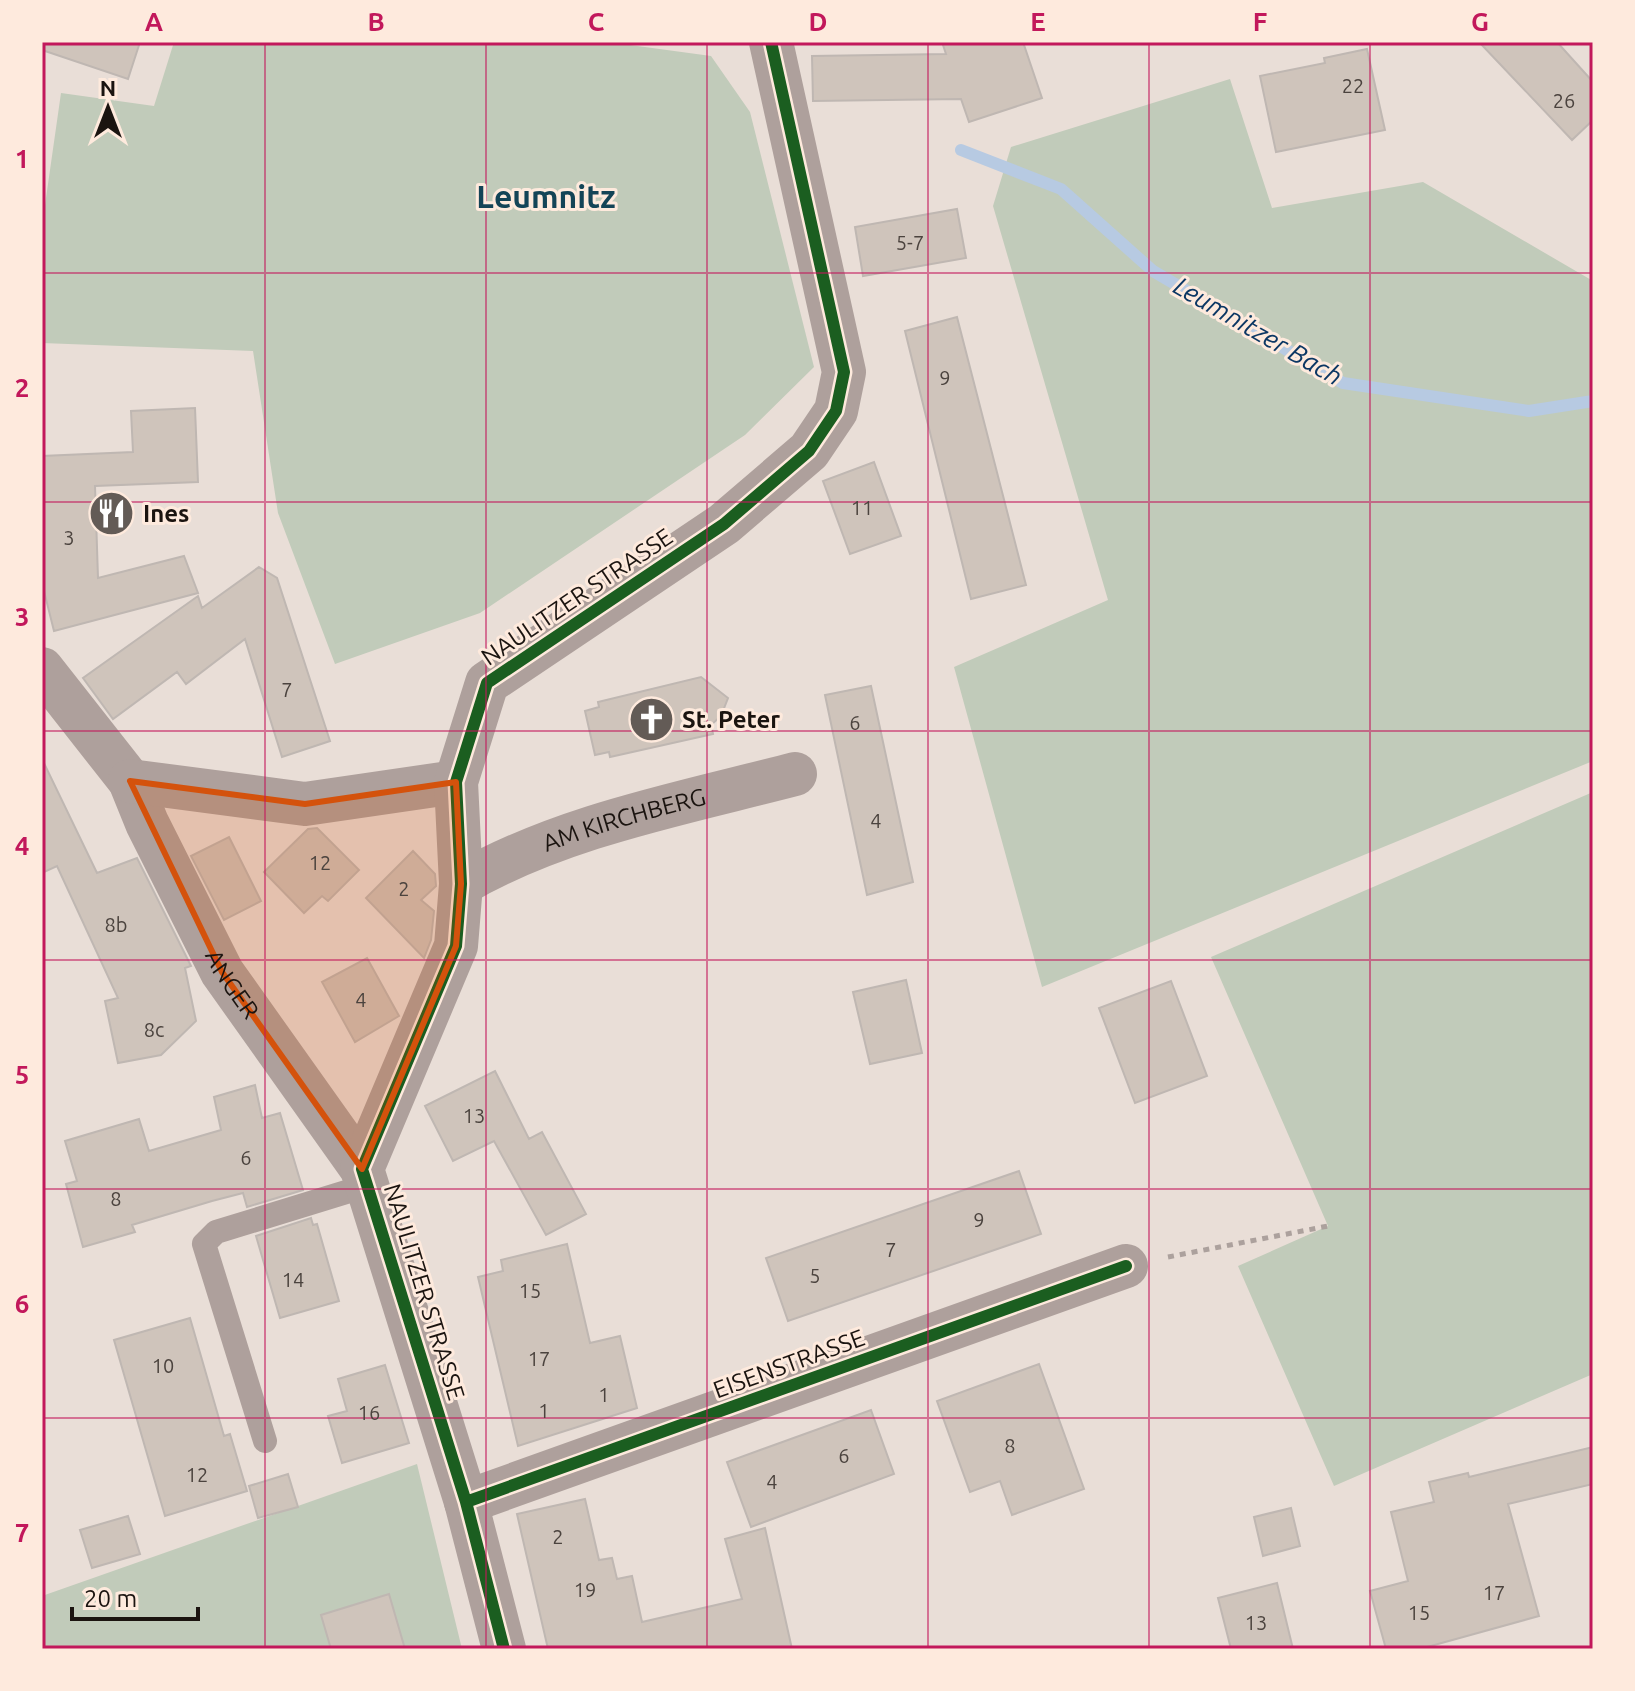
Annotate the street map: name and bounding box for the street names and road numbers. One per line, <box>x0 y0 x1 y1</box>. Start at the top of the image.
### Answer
street label: NAULITZER STRASSE <box>476 523 677 671</box>
street label: AM KIRCHBERG <box>539 783 708 857</box>
street label: ANGER <box>200 945 265 1024</box>
street label: NAULITZER STRASSE <box>379 1181 470 1403</box>
street label: EISENSTRASSE <box>710 1324 868 1403</box>

